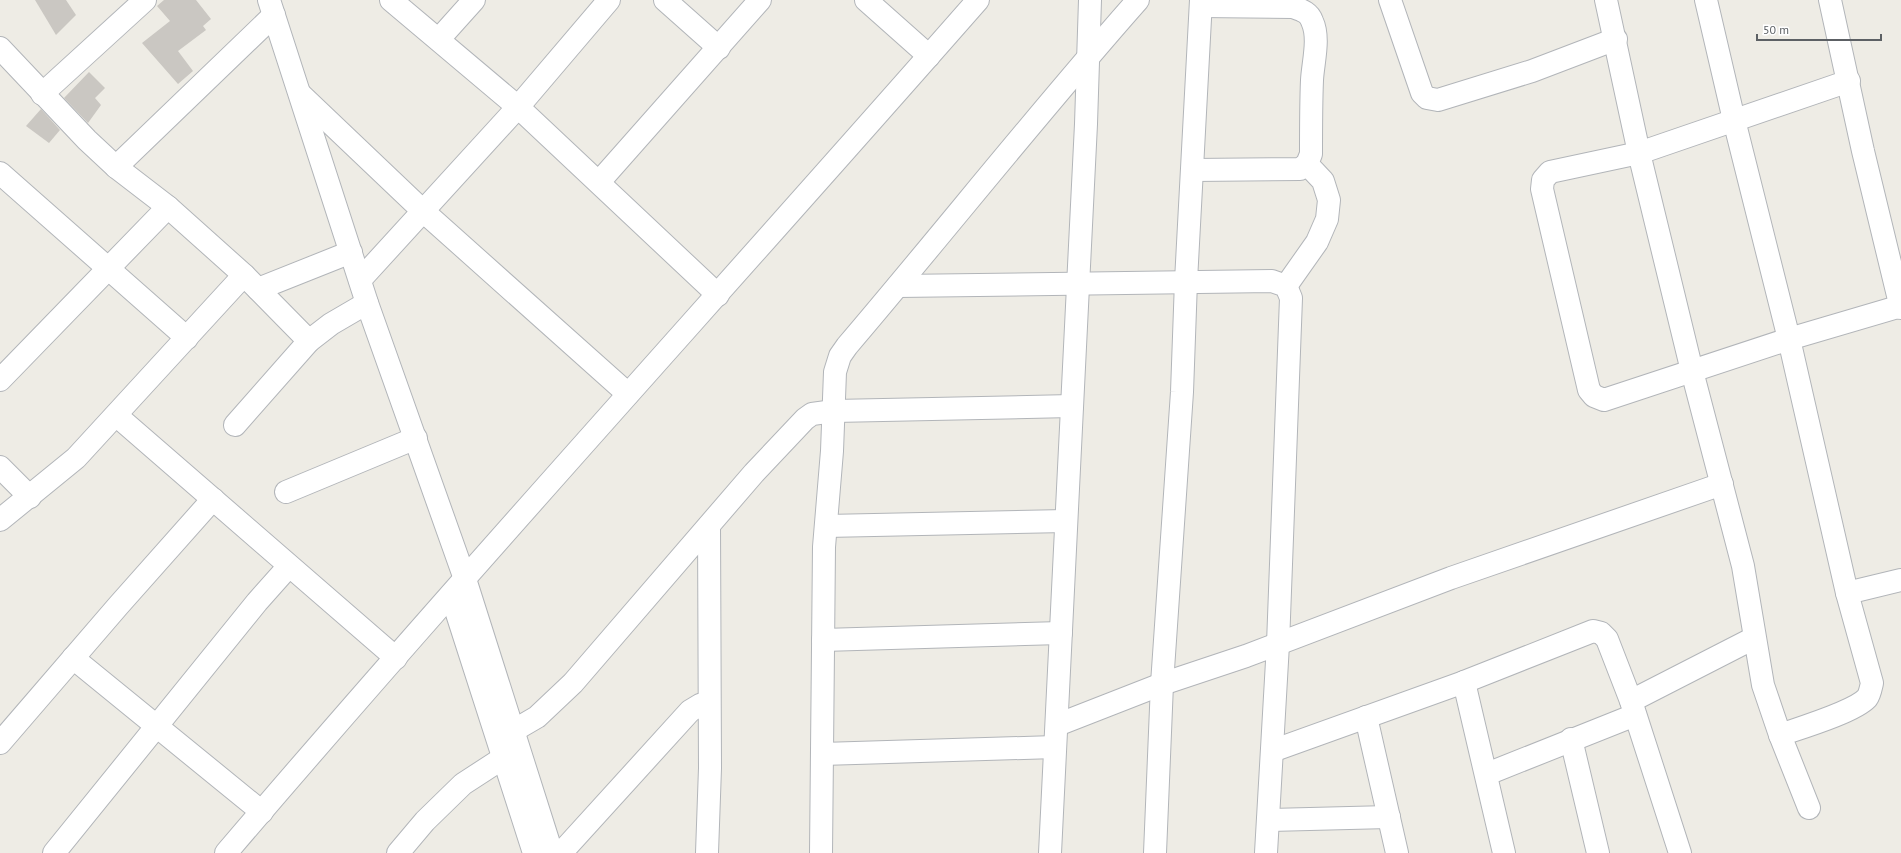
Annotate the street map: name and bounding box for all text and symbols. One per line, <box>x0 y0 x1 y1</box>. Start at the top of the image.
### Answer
scale bar <box>1757 16 1881 42</box>
text: 50 m <box>1763 22 1789 37</box>

